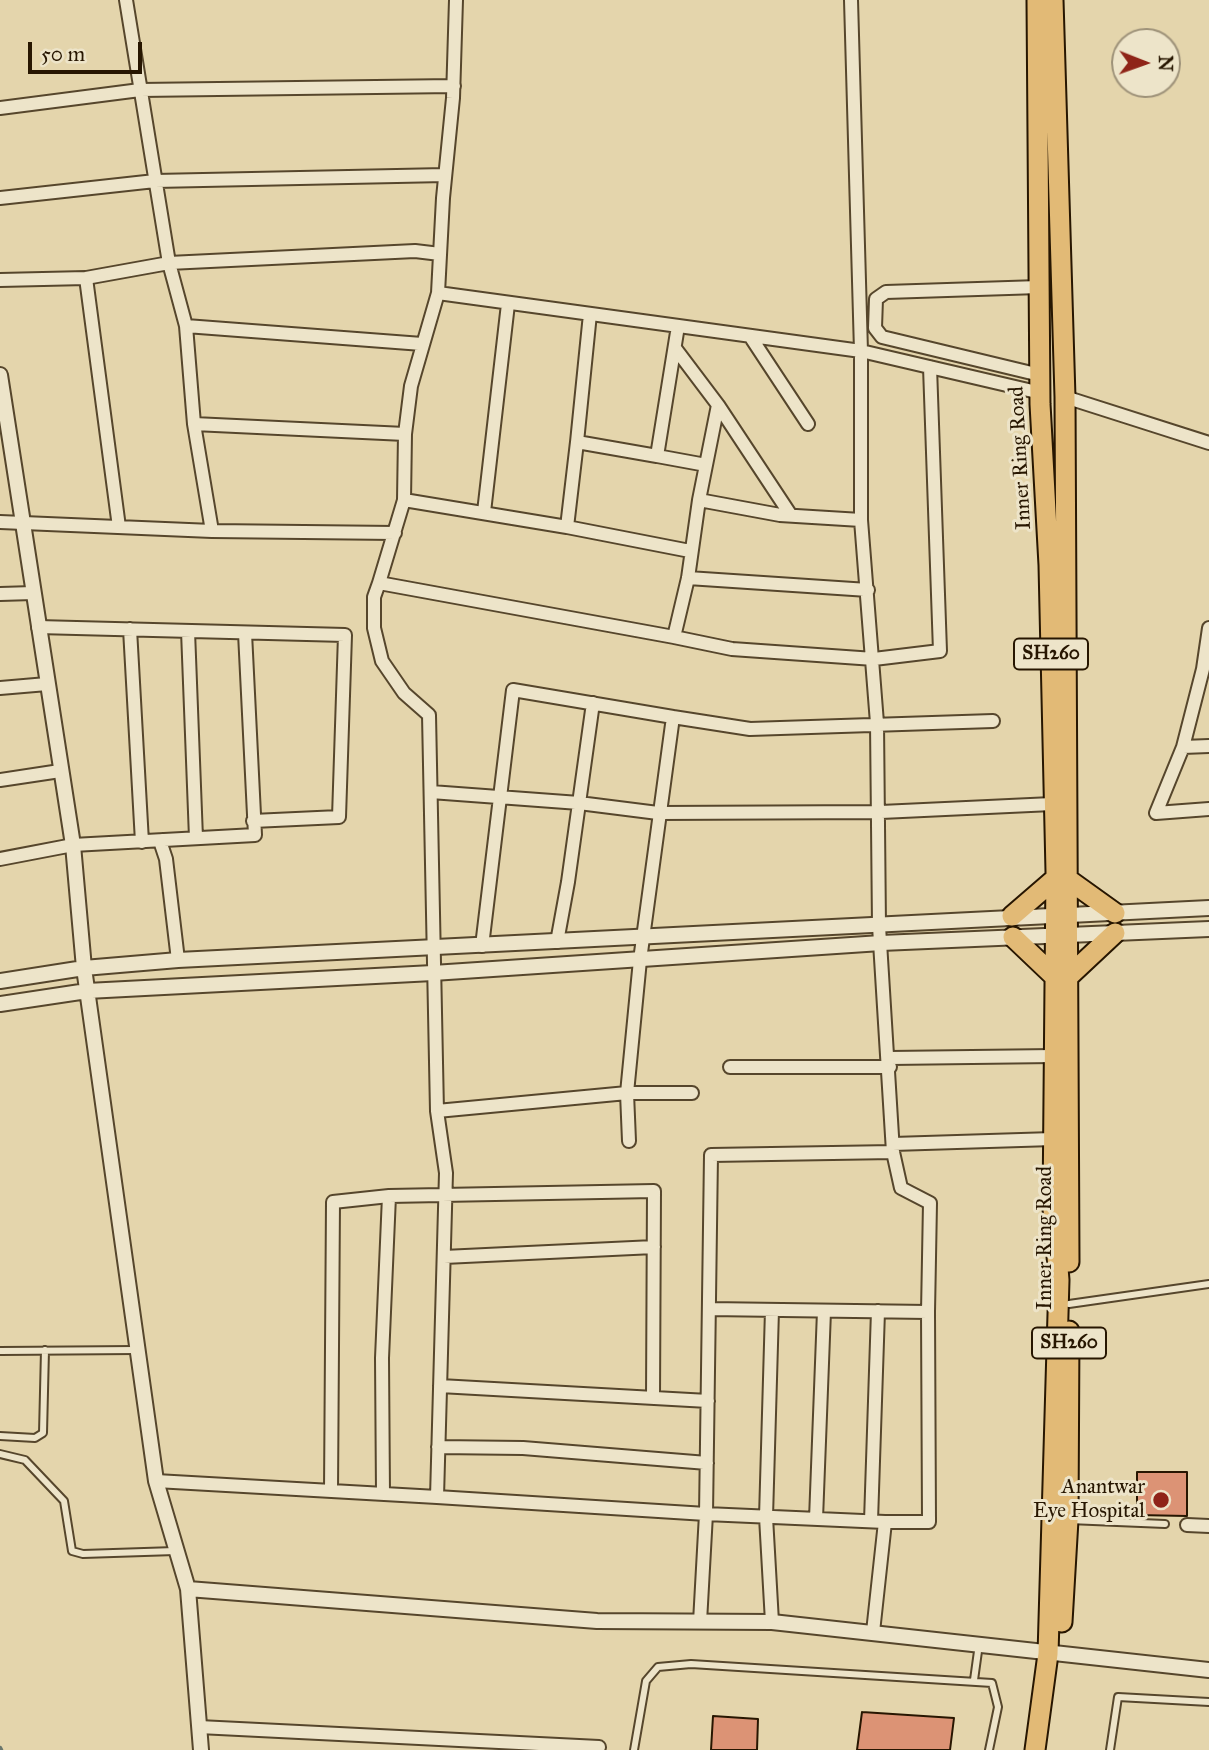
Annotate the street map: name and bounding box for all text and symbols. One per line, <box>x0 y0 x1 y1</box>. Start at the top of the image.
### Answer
scale bar <box>32 28 145 72</box>
north arrow <box>1111 28 1181 98</box>
text: 50 m <box>41 41 85 67</box>
text: N <box>1154 55 1177 72</box>
street label: Inner Ring Road <box>1005 386 1037 530</box>
road number: SH260 <box>1014 638 1088 670</box>
street label: Inner Ring Road <box>1033 1166 1059 1310</box>
road number: SH260 <box>1032 1328 1106 1358</box>
place label: Anantwar Eye Hospital <box>1033 1475 1145 1525</box>
marker: Anantwar Eye Hospital <box>1151 1490 1171 1510</box>

